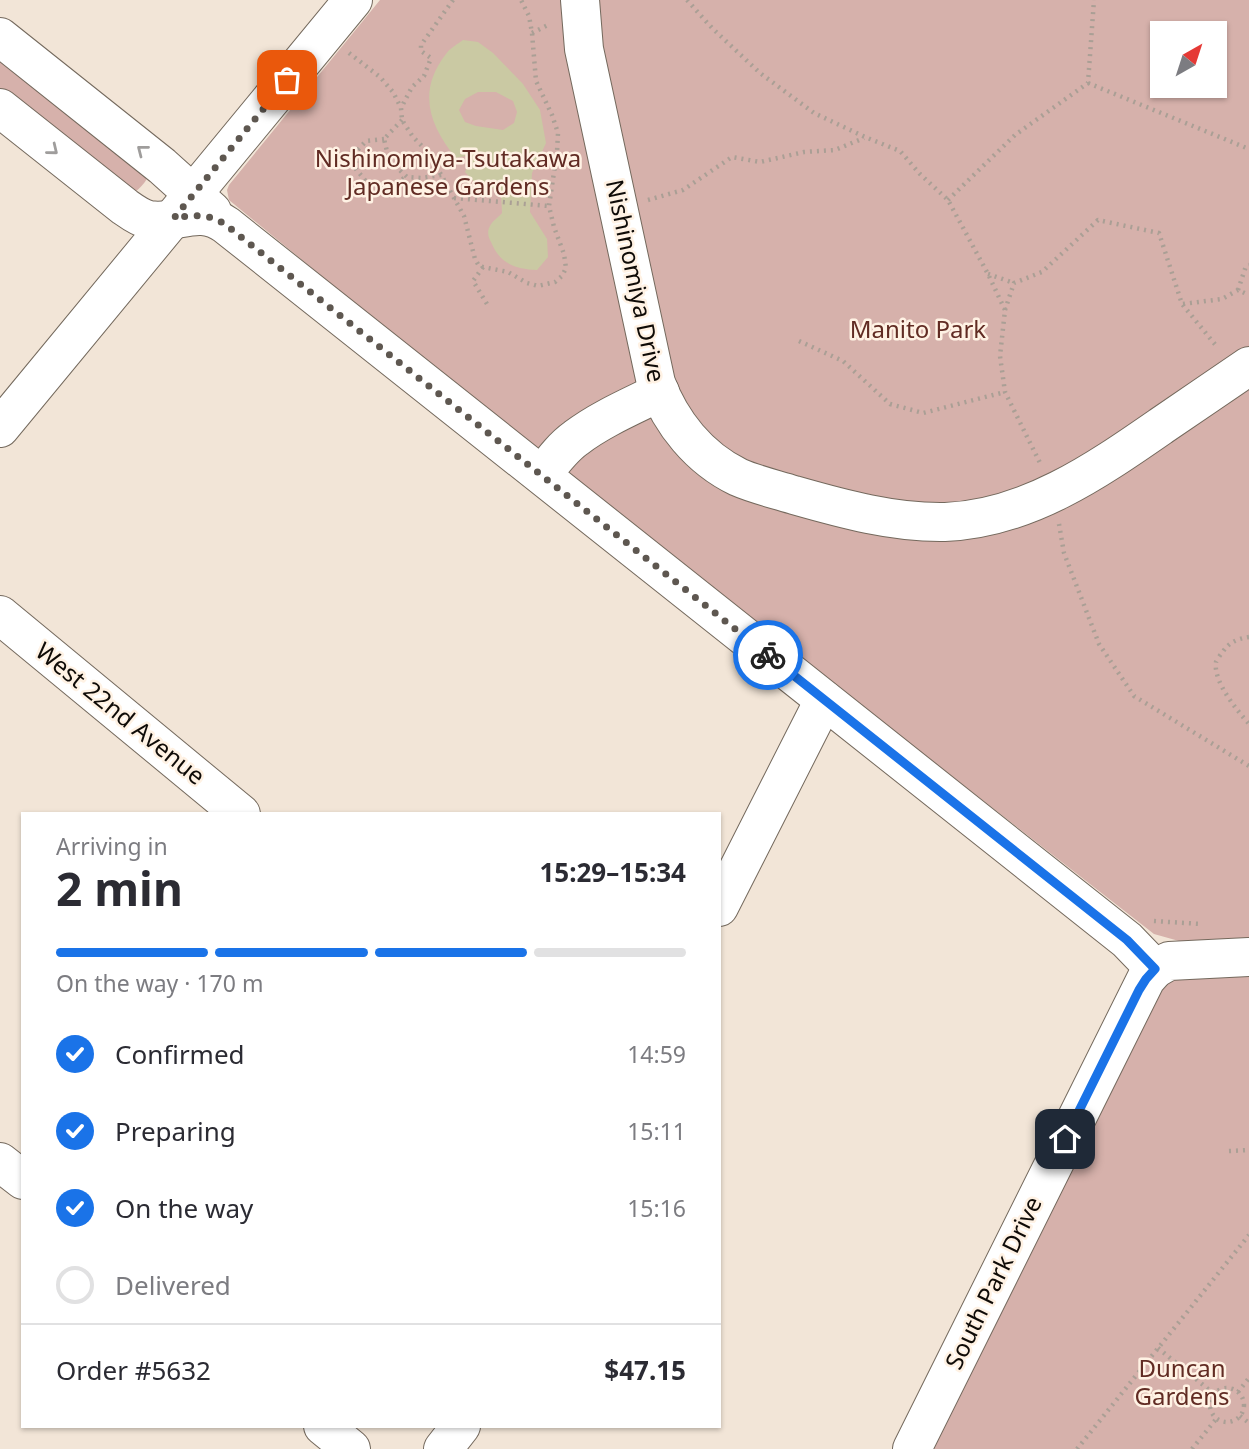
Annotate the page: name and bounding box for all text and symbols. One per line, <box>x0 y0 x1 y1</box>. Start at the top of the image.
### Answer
north arrow <box>1150 21 1227 98</box>
map controls <box>1150 21 1227 98</box>
pin <box>257 50 317 110</box>
icon: bag <box>268 61 306 99</box>
park label: Nishinomiya-Tsutakawa Japanese Gardens <box>315 141 581 202</box>
one-way arrow <box>45 142 58 154</box>
one-way arrow <box>137 145 149 158</box>
street label: Nishinomiya Drive <box>599 176 674 385</box>
park label: Manito Park <box>850 312 986 345</box>
courier <box>733 620 803 690</box>
street label: West 22nd Avenue <box>29 634 213 792</box>
icon: bike <box>749 636 787 674</box>
text: Arriving in <box>56 830 168 862</box>
text: 15:29–15:34 <box>539 854 686 890</box>
text: 2 min <box>56 857 183 919</box>
text: On the way · 170 m <box>56 967 263 999</box>
icon: check <box>56 1035 94 1073</box>
text: Confirmed <box>115 1036 245 1072</box>
text: 14:59 <box>627 1038 686 1070</box>
pin <box>1035 1109 1095 1169</box>
icon: check <box>56 1112 94 1150</box>
text: Preparing <box>115 1113 236 1149</box>
text: 15:11 <box>627 1115 686 1147</box>
icon: home <box>1046 1120 1084 1158</box>
icon: check <box>56 1189 94 1227</box>
text: On the way <box>115 1190 253 1226</box>
street label: South Park Drive <box>936 1190 1049 1374</box>
text: 15:16 <box>627 1192 686 1224</box>
text: Delivered <box>115 1267 231 1303</box>
park label: Duncan Gardens <box>1135 1351 1230 1412</box>
text: Order #5632 <box>56 1352 211 1388</box>
text: $47.15 <box>604 1352 686 1388</box>

